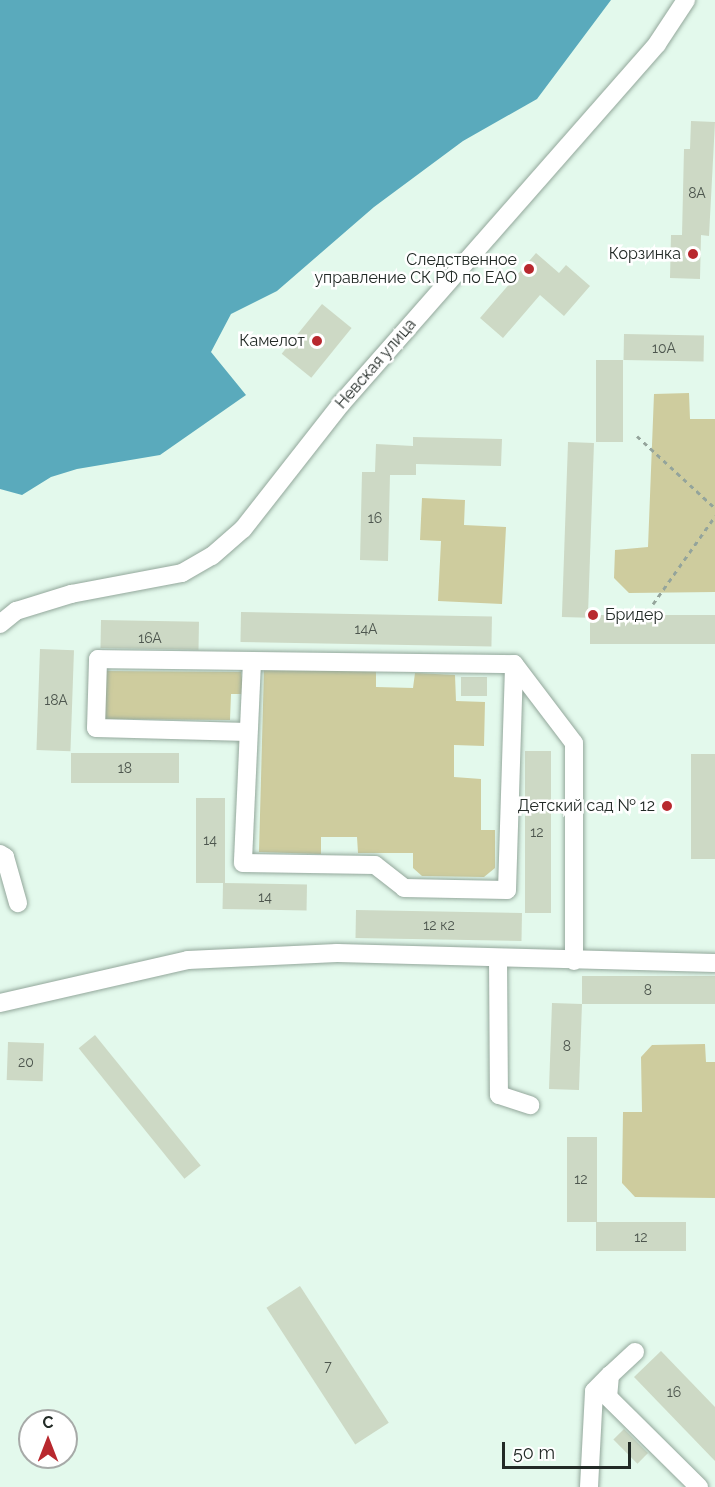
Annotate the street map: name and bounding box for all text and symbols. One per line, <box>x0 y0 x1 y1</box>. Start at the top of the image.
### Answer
house number: 8А <box>688 185 706 201</box>
place label: Корзинка <box>609 244 681 264</box>
marker: Корзинка <box>686 247 700 261</box>
place label: Следственное управление СК РФ по ЕАО <box>314 250 517 288</box>
marker: Следственное управление СК РФ по ЕАО <box>522 262 536 276</box>
street label: Невская улица <box>332 315 420 413</box>
place label: Камелот <box>239 331 305 351</box>
marker: Камелот <box>310 334 324 348</box>
house number: 10А <box>652 340 676 356</box>
house number: 16 <box>368 510 382 526</box>
place label: Бридер <box>605 605 663 625</box>
marker: Бридер <box>586 608 600 622</box>
house number: 14А <box>354 621 378 637</box>
house number: 16А <box>138 630 162 646</box>
house number: 18А <box>44 692 68 708</box>
house number: 18 <box>118 760 132 776</box>
place label: Детский сад № 12 <box>517 796 655 816</box>
marker: Детский сад № 12 <box>660 799 674 813</box>
house number: 12 <box>530 824 544 840</box>
house number: 14 <box>203 832 217 848</box>
house number: 14 <box>258 889 272 905</box>
house number: 12 к2 <box>423 917 455 933</box>
house number: 8 <box>644 982 652 998</box>
house number: 8 <box>563 1038 571 1054</box>
house number: 20 <box>18 1054 34 1070</box>
house number: 12 <box>574 1171 588 1187</box>
house number: 12 <box>634 1229 648 1245</box>
house number: 7 <box>324 1358 332 1374</box>
house number: 16 <box>667 1384 681 1400</box>
north arrow <box>18 1409 78 1469</box>
text: С <box>43 1413 53 1432</box>
scale bar <box>505 1430 634 1468</box>
text: 50 m <box>513 1442 555 1463</box>

